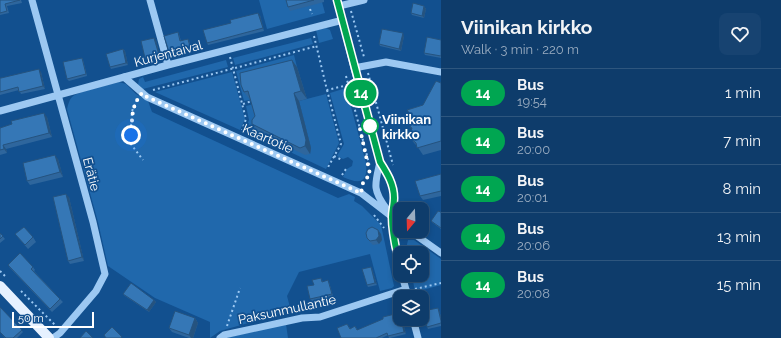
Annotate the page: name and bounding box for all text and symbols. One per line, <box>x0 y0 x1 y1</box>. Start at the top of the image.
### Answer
button: heart <box>719 13 761 55</box>
text: Viinikan kirkko <box>461 16 592 38</box>
street label: Kurjentaival <box>132 37 204 70</box>
text: Walk · 3 min · 220 m <box>461 42 579 57</box>
text: Bus <box>517 76 544 94</box>
line badge: 14 <box>343 80 379 106</box>
text: 1 min <box>725 84 761 102</box>
text: 14 <box>354 85 368 101</box>
text: 14 <box>476 85 490 101</box>
text: 19:54 <box>517 94 547 109</box>
place label: Viinikan kirkko <box>382 112 431 142</box>
marker: Viinikan kirkko <box>361 117 379 135</box>
street label: Kaartotie <box>240 121 296 156</box>
text: Bus <box>517 124 544 142</box>
your location <box>121 125 141 145</box>
text: 7 min <box>723 132 761 150</box>
text: 14 <box>476 133 490 149</box>
text: 20:00 <box>517 142 550 157</box>
street label: Erätie <box>80 156 103 193</box>
text: Bus <box>517 172 544 190</box>
text: 8 min <box>722 180 761 198</box>
text: 14 <box>476 181 490 197</box>
text: 20:01 <box>517 190 548 205</box>
north arrow <box>393 202 429 238</box>
map controls <box>393 202 429 326</box>
text: Bus <box>517 220 544 238</box>
text: 13 min <box>717 228 761 246</box>
text: 14 <box>476 229 490 245</box>
text: 20:06 <box>517 238 550 253</box>
button: locate <box>393 246 429 282</box>
text: Bus <box>517 268 544 286</box>
text: 15 min <box>717 276 761 294</box>
text: 14 <box>476 277 490 293</box>
text: 20:08 <box>517 286 550 301</box>
button: layers <box>393 290 429 326</box>
street label: Paksunmullantie <box>237 292 338 327</box>
scale bar <box>12 310 94 329</box>
text: 50 m <box>18 312 44 325</box>

